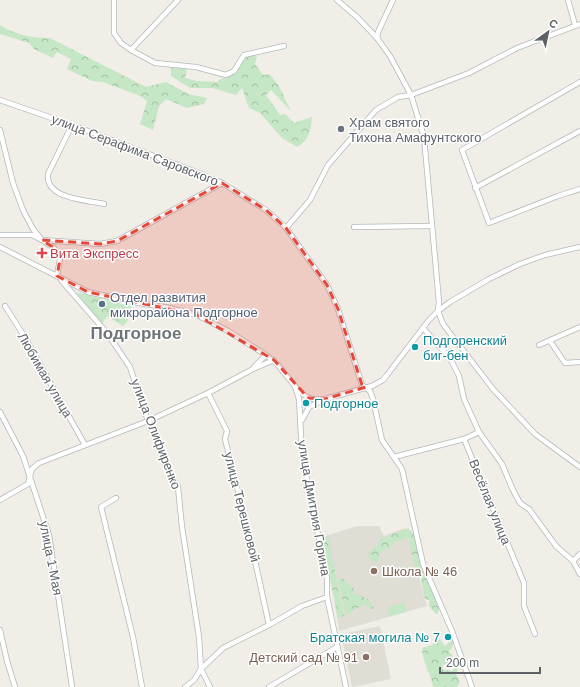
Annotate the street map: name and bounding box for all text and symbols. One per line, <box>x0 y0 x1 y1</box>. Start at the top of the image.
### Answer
north arrow <box>528 12 568 52</box>
text: С <box>547 16 560 31</box>
street label: улица Серафима Саровского <box>50 111 220 189</box>
place label: Храм святого Тихона Амафунтского <box>349 115 481 145</box>
marker: Храм святого Тихона Амафунтского <box>336 124 346 134</box>
place label: Вита Экспресс <box>50 246 139 261</box>
marker: Вита Экспресс <box>37 248 47 258</box>
place label: Отдел развития микрорайона Подгорное <box>110 290 258 320</box>
marker: Отдел развития микрорайона Подгорное <box>97 299 107 309</box>
district label: Подгорное <box>91 324 181 343</box>
street label: Любимая улица <box>15 330 76 421</box>
place label: Подгоренский биг-бен <box>423 333 507 363</box>
marker: Подгоренский биг-бен <box>410 342 420 352</box>
street label: улица Олифиренко <box>128 377 184 491</box>
place label: Подгорное <box>314 396 378 411</box>
marker: Подгорное <box>301 398 311 408</box>
street label: улица Дмитрия Горина <box>295 439 333 578</box>
street label: улица Терешковой <box>221 450 263 564</box>
street label: Весёлая улица <box>466 457 514 548</box>
street label: улица 1 Мая <box>36 520 66 596</box>
place label: Школа № 46 <box>382 564 457 579</box>
marker: Школа № 46 <box>369 566 379 576</box>
place label: Братская могила № 7 <box>310 630 440 645</box>
marker: Братская могила № 7 <box>443 632 453 642</box>
scale bar <box>440 649 540 675</box>
place label: Детский сад № 91 <box>249 650 358 665</box>
marker: Детский сад № 91 <box>361 652 371 662</box>
text: 200 m <box>446 656 479 670</box>

